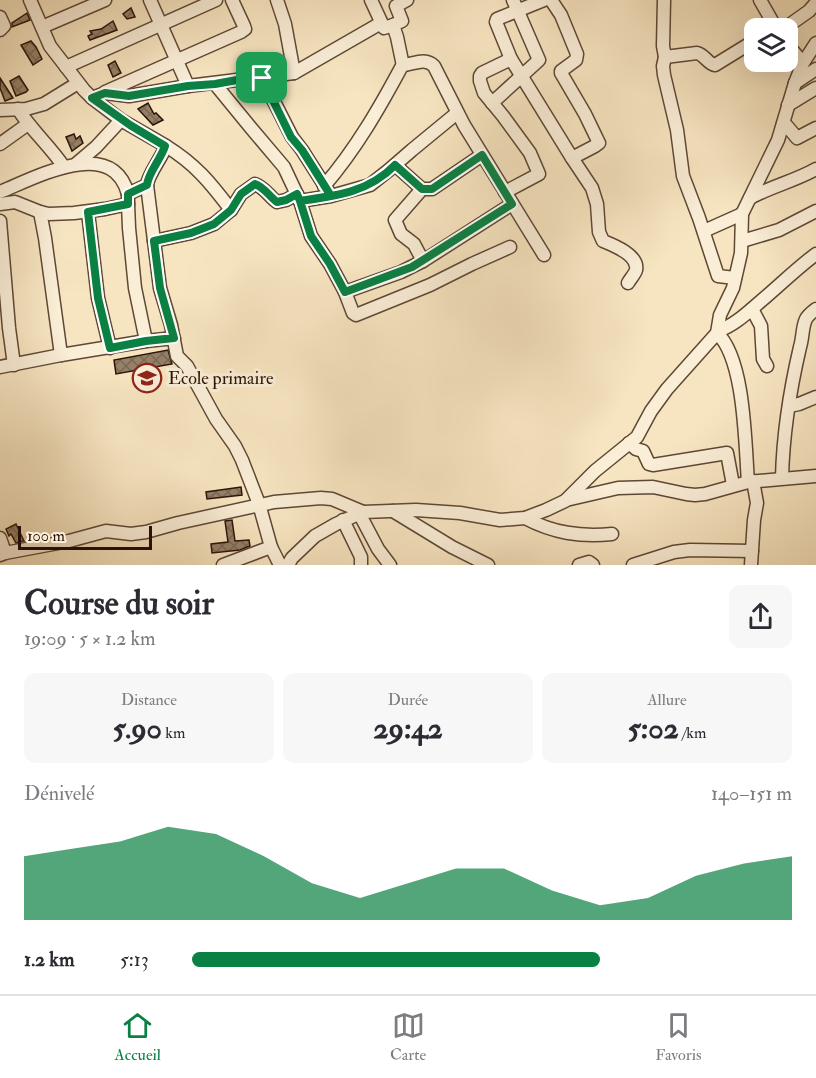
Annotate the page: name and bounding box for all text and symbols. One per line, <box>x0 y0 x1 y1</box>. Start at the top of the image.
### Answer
map controls <box>744 18 798 72</box>
button: layers <box>744 18 798 72</box>
pin <box>236 52 287 103</box>
icon: arrive <box>245 61 278 94</box>
school or university icon: Ecole primaire <box>131 362 163 394</box>
place label: Ecole primaire <box>168 367 274 390</box>
scale bar <box>18 523 152 550</box>
text: 100 m <box>27 526 65 546</box>
text: Course du soir <box>24 583 214 624</box>
button: share <box>729 585 792 648</box>
text: 19:09 · 5 × 1.2 km <box>24 626 156 651</box>
text: Distance <box>121 690 177 710</box>
text: Durée <box>388 690 428 710</box>
text: Allure <box>647 690 687 710</box>
text: 5.90 <box>113 710 162 747</box>
text: 29:42 <box>373 710 443 747</box>
text: 5:02 <box>628 710 679 747</box>
text: km <box>162 723 185 743</box>
text: /km <box>679 723 706 743</box>
text: Dénivelé <box>24 781 94 806</box>
text: 140–151 m <box>711 781 792 806</box>
text: 1.2 km <box>24 947 74 972</box>
text: 5:13 <box>120 947 149 972</box>
tab: Accueil <box>115 1009 161 1065</box>
tab: Carte <box>390 1009 426 1065</box>
tab: Favoris <box>655 1009 701 1065</box>

